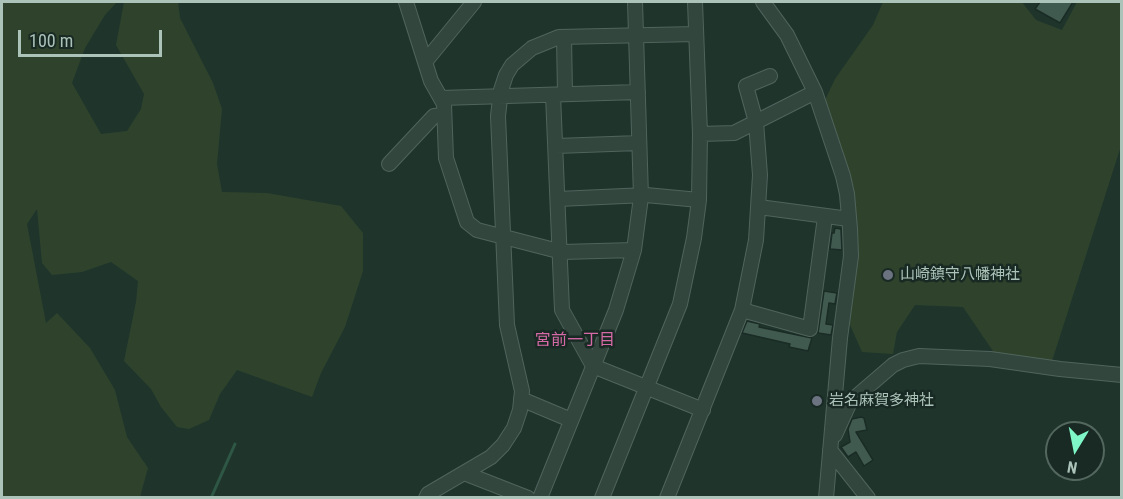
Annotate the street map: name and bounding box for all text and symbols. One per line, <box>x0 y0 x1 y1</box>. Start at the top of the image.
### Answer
scale bar <box>21 18 165 56</box>
text: 100 m <box>29 30 73 51</box>
place label: 山崎鎮守八幡神社 <box>900 266 1020 284</box>
marker: 山崎鎮守八幡神社 <box>881 268 895 282</box>
district label: 宮前一丁目 <box>535 331 615 351</box>
place label: 岩名麻賀多神社 <box>829 392 934 410</box>
marker: 岩名麻賀多神社 <box>810 394 824 408</box>
north arrow <box>1045 421 1105 481</box>
text: N <box>1066 457 1079 477</box>

